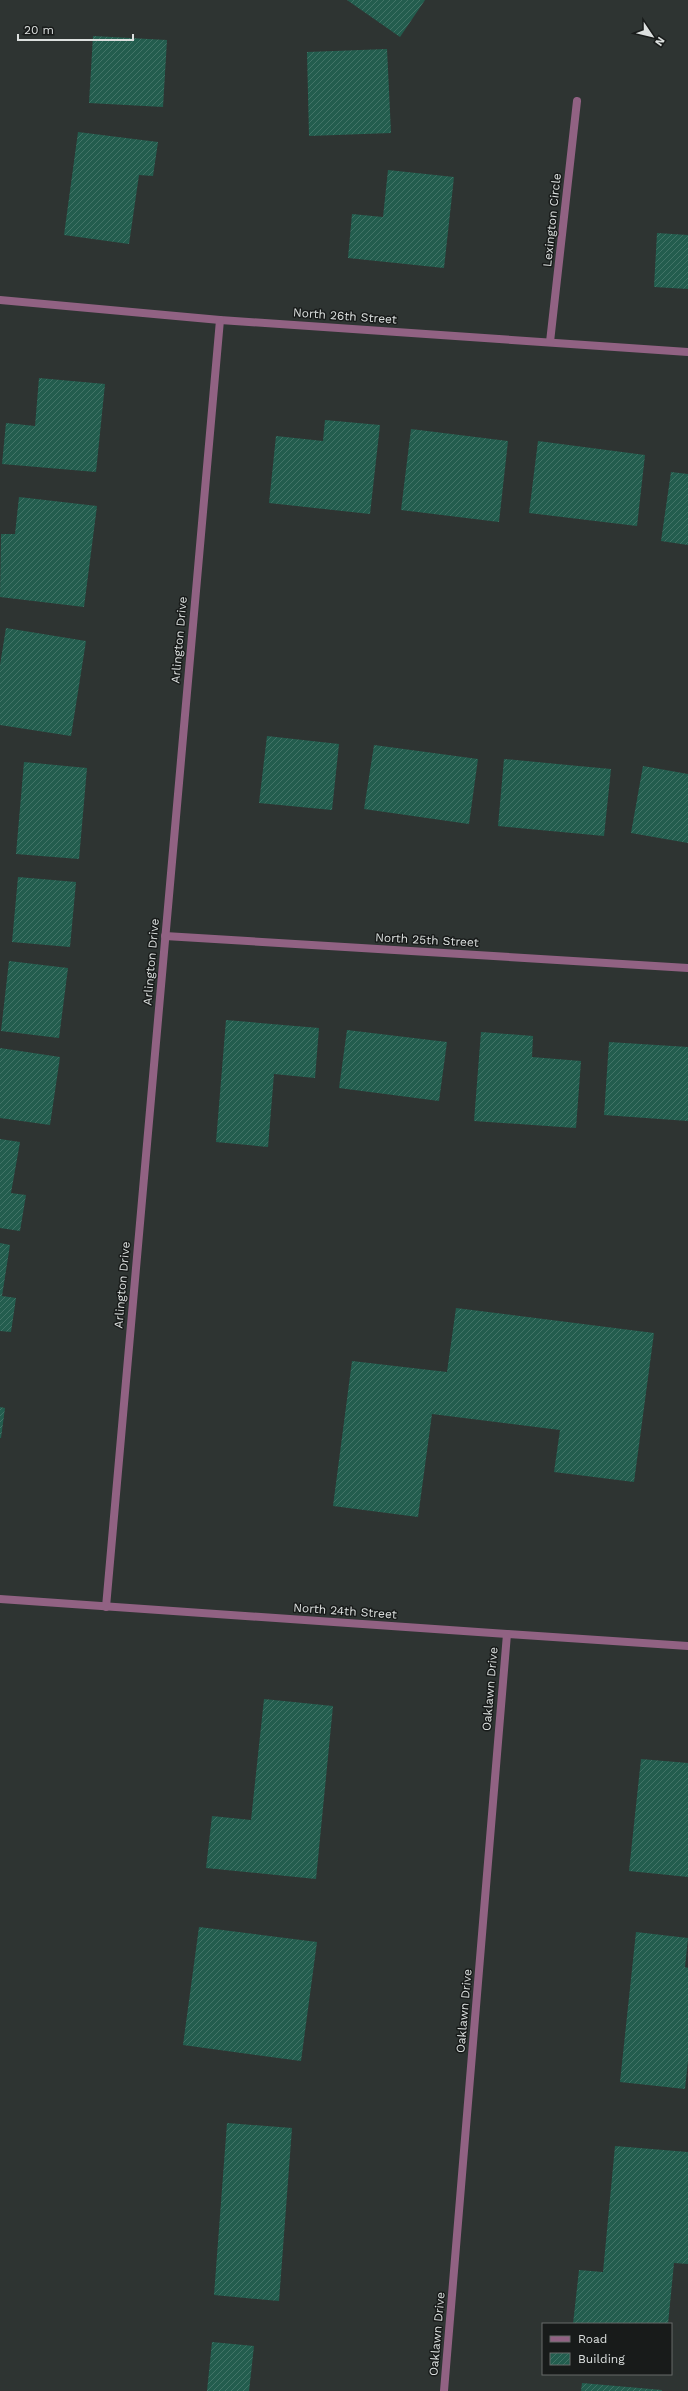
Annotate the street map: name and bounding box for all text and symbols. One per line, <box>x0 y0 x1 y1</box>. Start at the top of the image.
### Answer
scale bar <box>18 16 133 42</box>
north arrow <box>632 16 672 56</box>
text: 20 m <box>24 23 54 37</box>
text: N <box>652 34 667 49</box>
street label: Lexington Circle <box>540 172 564 268</box>
street label: North 26th Street <box>293 305 397 327</box>
street label: Arlington Drive <box>168 596 190 684</box>
street label: Arlington Drive <box>140 918 162 1006</box>
street label: North 25th Street <box>375 930 479 950</box>
street label: Arlington Drive <box>111 1241 133 1329</box>
street label: North 24th Street <box>293 1600 397 1622</box>
street label: Oaklawn Drive <box>479 1646 501 1732</box>
street label: Oaklawn Drive <box>453 1968 475 2054</box>
street label: Oaklawn Drive <box>426 2291 448 2377</box>
legend <box>542 2323 672 2375</box>
text: Road <box>578 2332 607 2346</box>
text: Building <box>578 2352 625 2366</box>

